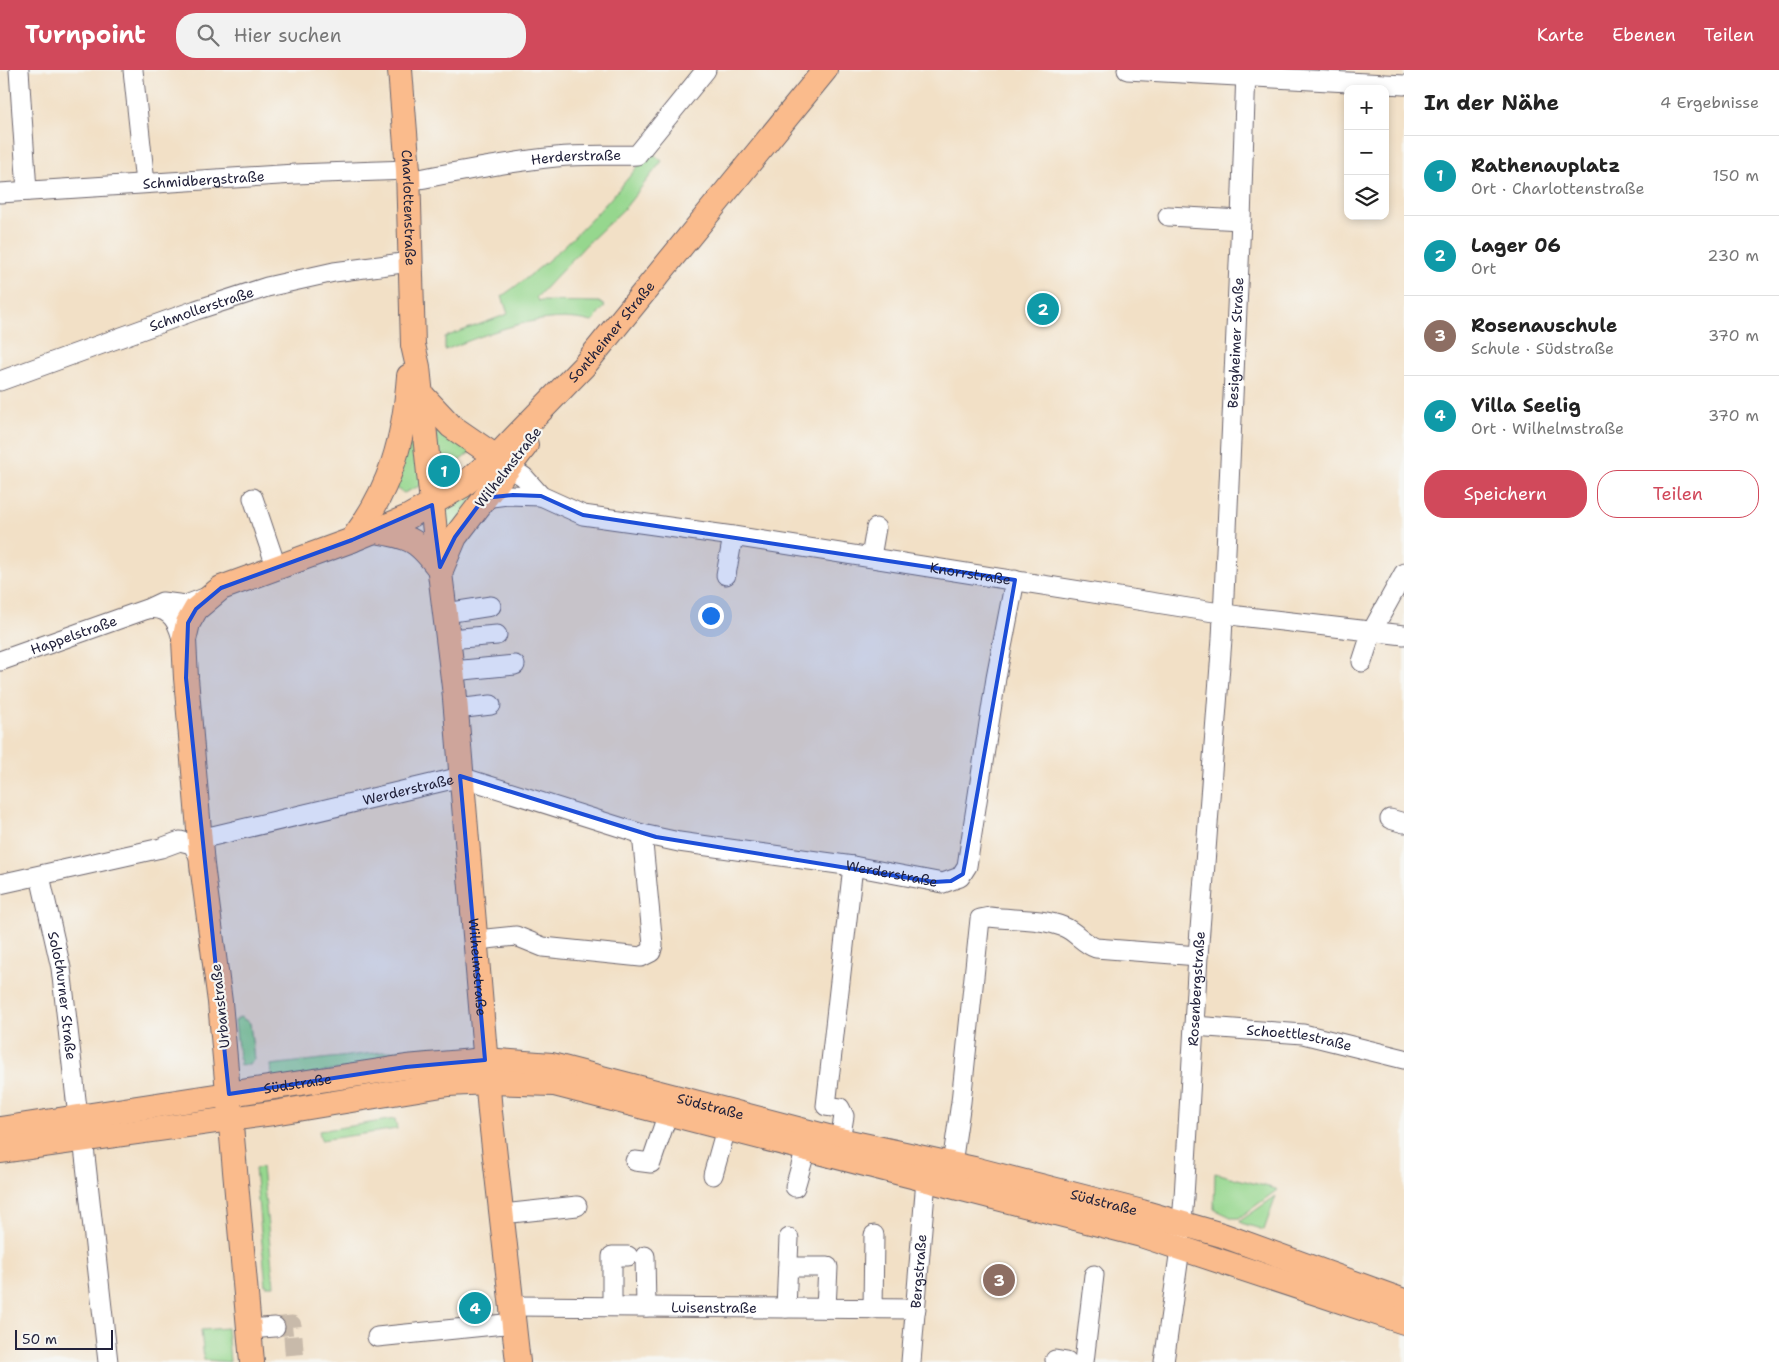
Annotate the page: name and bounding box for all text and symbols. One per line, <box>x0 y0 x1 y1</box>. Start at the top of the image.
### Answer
search box <box>176 13 526 58</box>
text: Turnpoint <box>25 19 146 51</box>
icon: search <box>194 21 222 49</box>
text: Hier suchen <box>234 23 341 48</box>
text: Karte <box>1537 23 1584 47</box>
text: Ebenen <box>1612 23 1676 47</box>
text: Teilen <box>1704 23 1754 47</box>
map controls <box>1344 85 1389 220</box>
button: + <box>1344 85 1389 130</box>
text: In der Nähe <box>1424 89 1559 117</box>
text: 4 Ergebnisse <box>1660 92 1759 113</box>
button: − <box>1344 130 1389 175</box>
street label: Herderstraße <box>530 146 621 169</box>
street label: Charlottenstraße <box>397 149 420 266</box>
text: Rathenauplatz <box>1471 153 1620 178</box>
text: 1 <box>1436 165 1444 186</box>
text: 150 m <box>1712 165 1759 186</box>
street label: Schmidbergstraße <box>142 167 265 193</box>
button: layers <box>1344 175 1389 220</box>
text: Ort · Charlottenstraße <box>1471 178 1645 199</box>
text: Lager 06 <box>1471 233 1561 258</box>
text: 2 <box>1434 245 1446 266</box>
text: 230 m <box>1707 245 1759 266</box>
text: Ort <box>1471 258 1497 279</box>
street label: Sontheimer Straße <box>564 277 659 386</box>
street label: Besigheimer Straße <box>1223 277 1247 409</box>
street label: Schmollerstraße <box>147 283 256 335</box>
pin: 2 <box>1027 290 1059 328</box>
text: Rosenauschule <box>1471 313 1617 338</box>
text: 3 <box>1434 325 1446 346</box>
text: 370 m <box>1708 325 1759 346</box>
text: Schule · Südstraße <box>1471 338 1614 359</box>
text: Villa Seelig <box>1471 393 1581 418</box>
text: 4 <box>1434 405 1446 426</box>
text: 370 m <box>1708 405 1759 426</box>
text: Ort · Wilhelmstraße <box>1471 418 1624 439</box>
street label: Wilhelmstraße <box>471 423 545 511</box>
pin: 1 <box>428 452 460 490</box>
button: Speichern <box>1424 470 1587 518</box>
button: Teilen <box>1597 470 1759 518</box>
street label: Knorrstraße <box>929 558 1012 589</box>
your location <box>698 603 724 629</box>
street label: Happelstraße <box>28 611 119 659</box>
street label: Werderstraße <box>361 770 456 809</box>
street label: Werderstraße <box>845 856 939 891</box>
street label: Wilhelmstraße <box>465 917 491 1017</box>
street label: Solothurner Straße <box>44 930 80 1061</box>
street label: Rosenbergstraße <box>1184 930 1209 1047</box>
street label: Urbanstraße <box>207 963 233 1049</box>
street label: Schoettlestraße <box>1246 1021 1354 1055</box>
street label: Südstraße <box>262 1069 333 1098</box>
street label: Südstraße <box>675 1089 746 1124</box>
street label: Südstraße <box>1068 1185 1139 1219</box>
street label: Bergstraße <box>906 1233 931 1309</box>
pin: 3 <box>983 1261 1015 1299</box>
pin: 4 <box>459 1289 491 1327</box>
street label: Luisenstraße <box>671 1298 757 1317</box>
scale bar <box>15 1327 112 1350</box>
text: 50 m <box>22 1330 57 1348</box>

